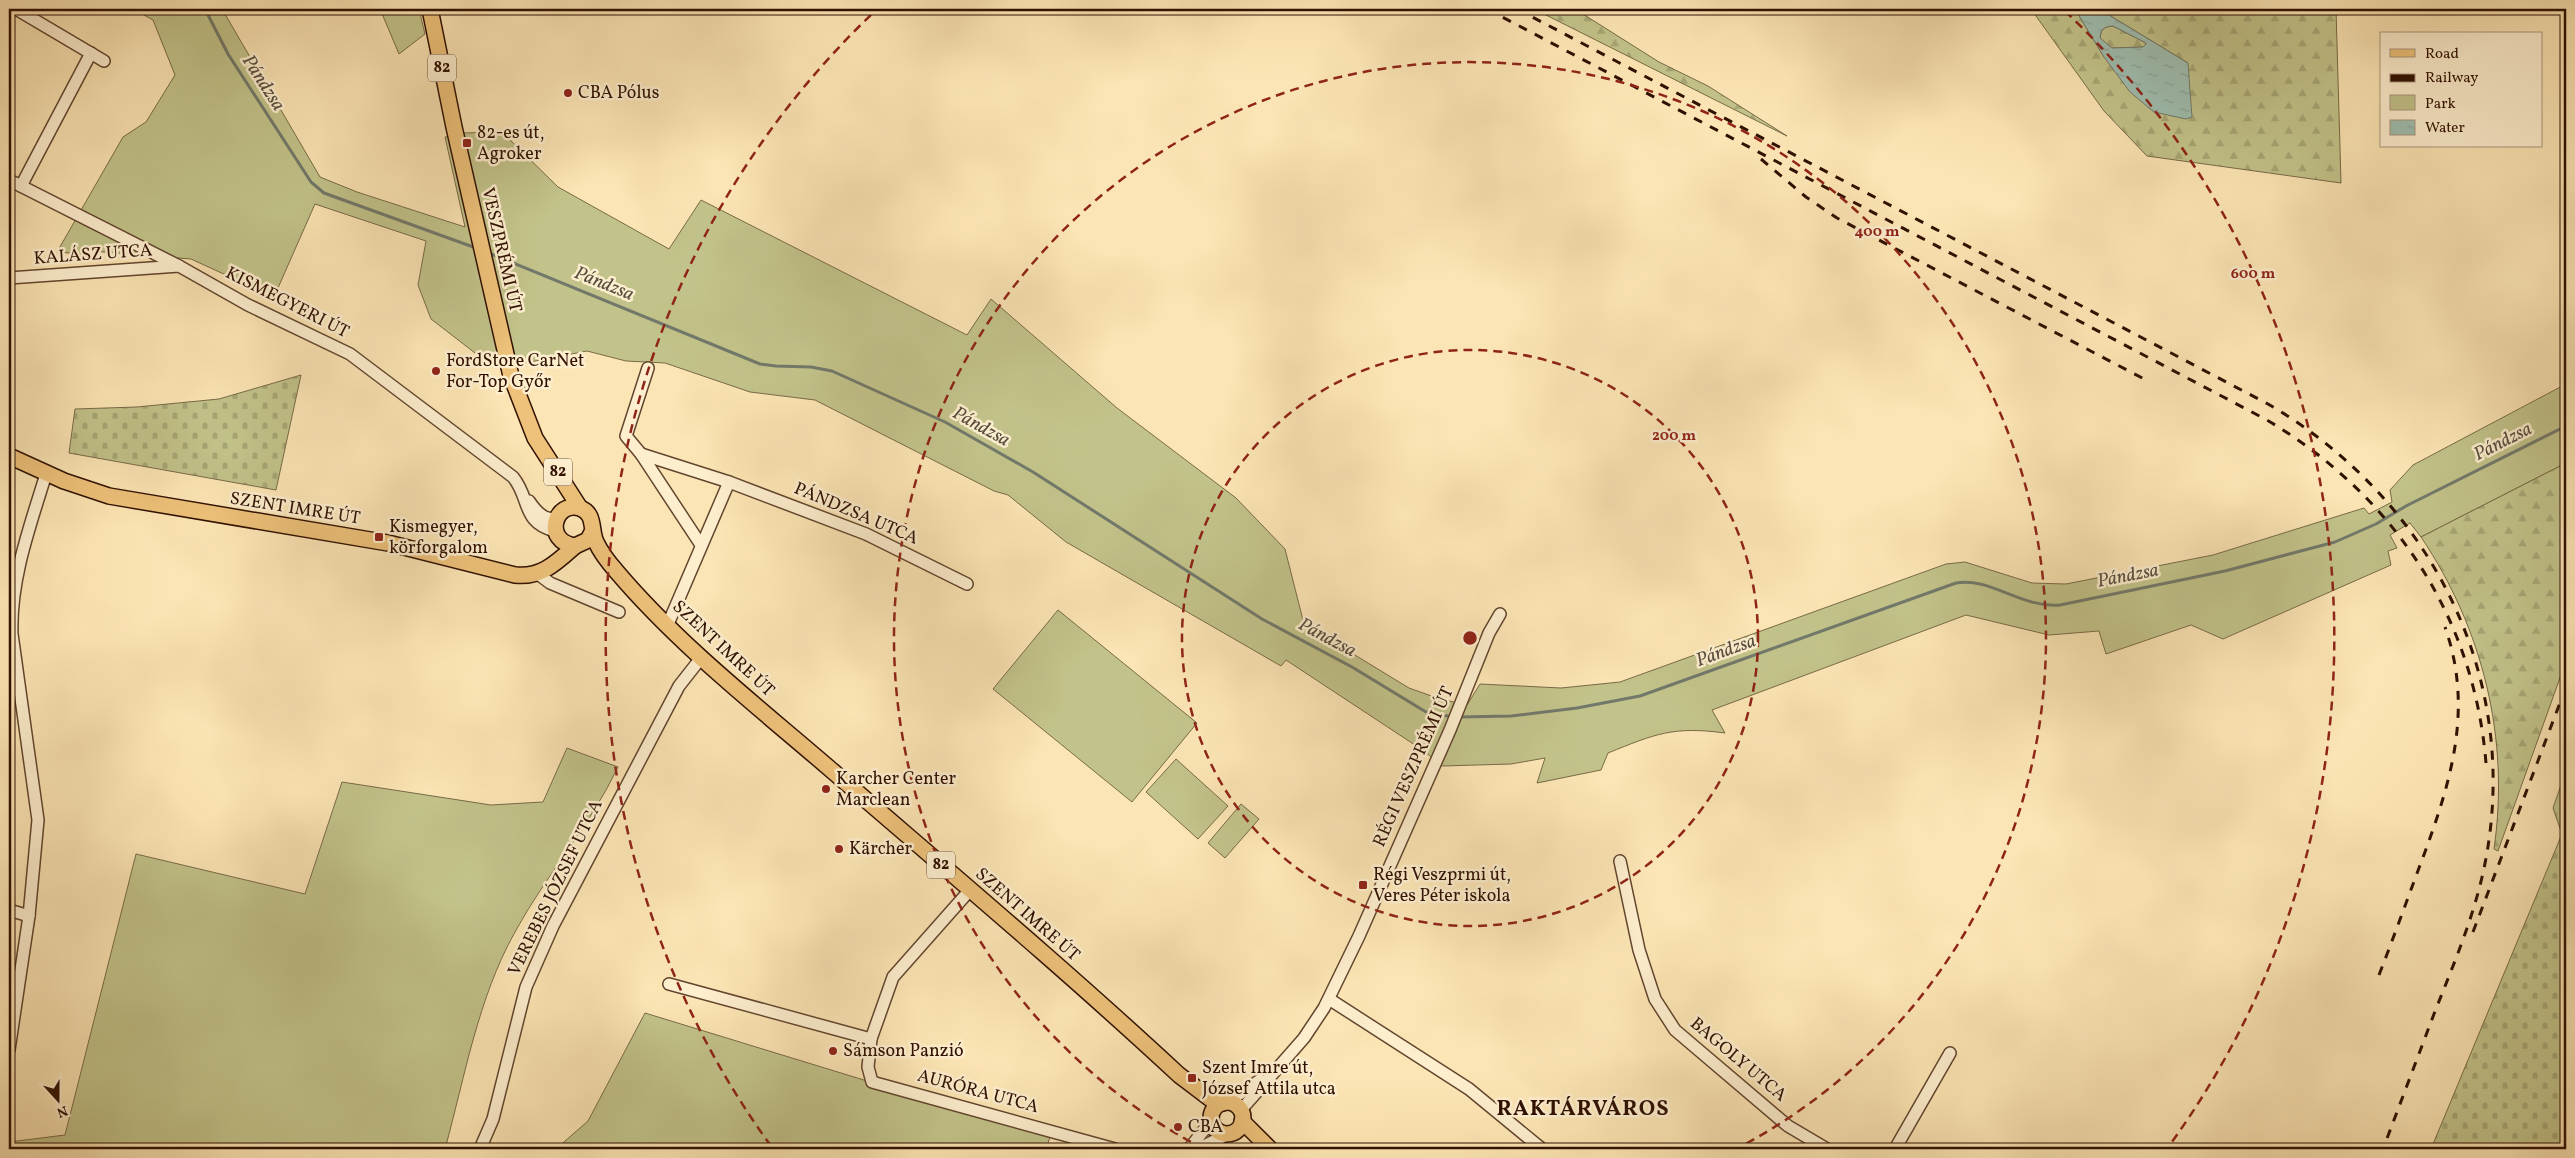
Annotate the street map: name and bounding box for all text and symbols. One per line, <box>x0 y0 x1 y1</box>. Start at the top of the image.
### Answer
legend <box>2380 32 2542 148</box>
text: Road <box>2425 44 2459 65</box>
water label: Pándzsa <box>235 50 291 116</box>
road number: 82 <box>428 54 456 82</box>
text: Railway <box>2425 68 2478 89</box>
place label: CBA Pólus <box>578 81 659 106</box>
marker: CBA Pólus <box>562 87 574 99</box>
text: Park <box>2425 94 2456 115</box>
text: Water <box>2425 118 2465 139</box>
place label: 82-es út, Agroker <box>477 121 544 167</box>
marker: 82-es út, Agroker <box>461 137 473 149</box>
street label: VESZPRÉMI ÚT <box>474 185 528 315</box>
text: 400 m <box>1855 222 1900 243</box>
street label: KALÁSZ UTCA <box>33 238 154 272</box>
water label: Pándzsa <box>570 260 638 308</box>
street label: KISMEGYERI ÚT <box>221 261 354 345</box>
text: 600 m <box>2231 264 2276 285</box>
place label: FordStore CarNet For-Top Győr <box>446 349 584 395</box>
marker: FordStore CarNet For-Top Győr <box>430 365 442 377</box>
water label: Pándzsa <box>948 401 1014 453</box>
water label: Pándzsa <box>2469 416 2537 468</box>
text: 200 m <box>1652 426 1696 447</box>
road number: 82 <box>544 458 572 486</box>
street label: PÁNDZSA UTCA <box>790 477 922 552</box>
street label: SZENT IMRE ÚT <box>228 486 362 532</box>
place label: Kismegyer, körforgalom <box>389 515 488 561</box>
marker: Kismegyer, körforgalom <box>373 531 385 543</box>
water label: Pándzsa <box>2095 557 2161 595</box>
street label: SZENT IMRE ÚT <box>666 595 780 703</box>
water label: Pándzsa <box>1293 612 1361 664</box>
water label: Pándzsa <box>1692 628 1760 674</box>
centre of rings <box>1461 629 1479 647</box>
street label: RÉGI VESZPRÉMI ÚT <box>1367 682 1461 851</box>
place label: Karcher Center Marclean <box>836 767 956 813</box>
marker: Karcher Center Marclean <box>820 783 832 795</box>
street label: VEREBES JÓZSEF UTCA <box>502 795 610 980</box>
place label: Kärcher <box>849 837 913 862</box>
marker: Kärcher <box>833 843 845 855</box>
road number: 82 <box>927 852 955 878</box>
street label: SZENT IMRE ÚT <box>969 862 1085 968</box>
place label: Régi Veszprmi út, Veres Péter iskola <box>1373 863 1511 909</box>
marker: Régi Veszprmi út, Veres Péter iskola <box>1357 879 1369 891</box>
street label: BAGOLY UTCA <box>1684 1012 1792 1108</box>
place label: Sámson Panzió <box>843 1039 964 1064</box>
marker: Sámson Panzió <box>827 1045 839 1057</box>
place label: Szent Imre út, József Attila utca <box>1202 1056 1336 1102</box>
street label: AURÓRA UTCA <box>915 1064 1042 1120</box>
marker: Szent Imre út, József Attila utca <box>1186 1072 1198 1084</box>
north arrow <box>32 1076 82 1126</box>
district label: RAKTÁRVÁROS <box>1497 1094 1669 1125</box>
text: N <box>54 1100 70 1121</box>
place label: CBA <box>1188 1115 1223 1140</box>
marker: CBA <box>1172 1121 1184 1133</box>

